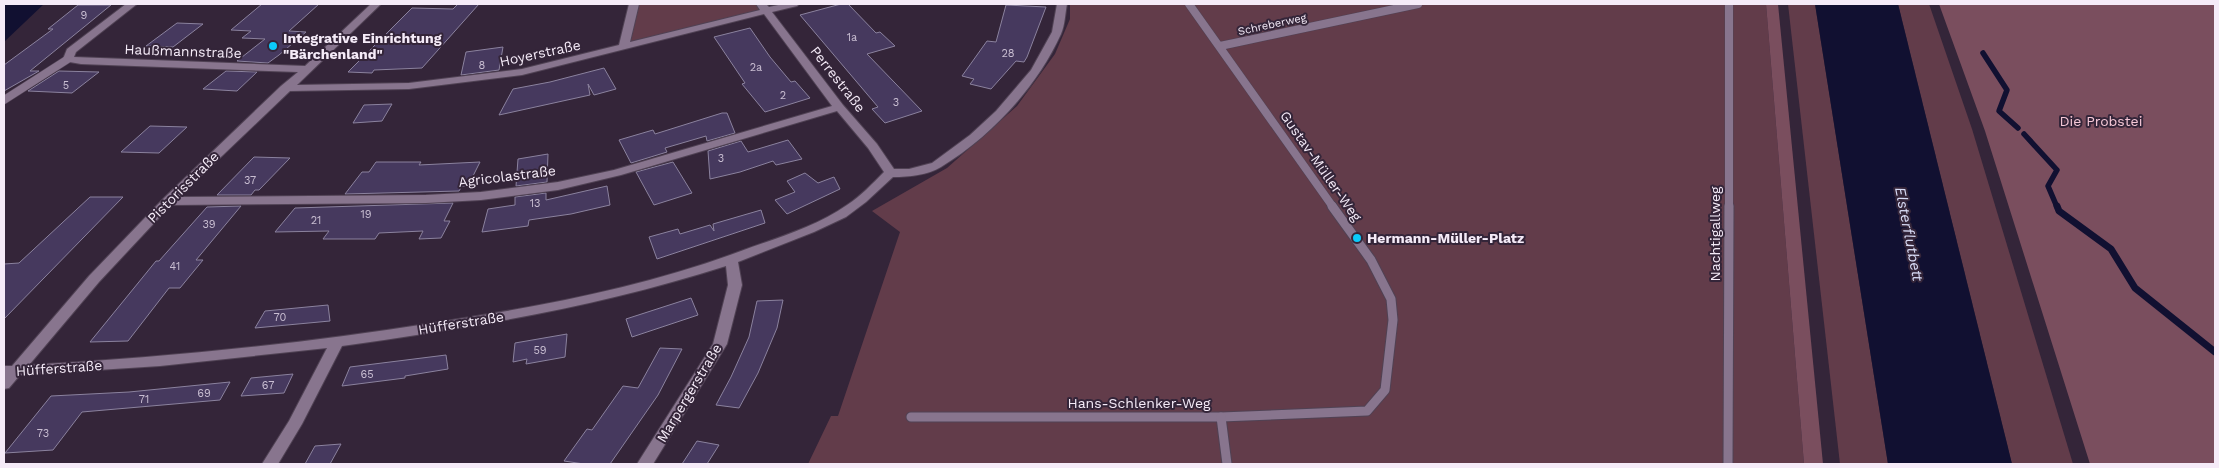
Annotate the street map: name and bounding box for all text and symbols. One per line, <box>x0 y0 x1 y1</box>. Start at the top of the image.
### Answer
house number: 9 <box>81 9 88 22</box>
street label: Schreberweg <box>1237 11 1308 38</box>
place label: Integrative Einrichtung "Bärchenland" <box>283 30 442 62</box>
house number: 1a <box>847 31 857 44</box>
street label: Hoyerstraße <box>498 37 582 69</box>
marker: Integrative Einrichtung "Bärchenland" <box>267 40 279 52</box>
street label: Haußmannstraße <box>124 41 242 61</box>
street label: Perrestraße <box>807 43 869 115</box>
house number: 28 <box>1001 47 1015 60</box>
house number: 8 <box>479 59 486 72</box>
house number: 2a <box>750 61 762 74</box>
house number: 5 <box>63 79 69 92</box>
house number: 2 <box>780 89 786 102</box>
house number: 3 <box>893 96 899 109</box>
street label: Gustav-Müller-Weg <box>1277 108 1365 225</box>
park label: Die Probstei <box>2060 113 2142 129</box>
street label: Pistorisstraße <box>144 148 222 226</box>
house number: 3 <box>718 152 724 165</box>
street label: Agricolastraße <box>457 162 557 190</box>
house number: 37 <box>244 174 256 187</box>
water label: Elsterflutbett <box>1891 185 1927 284</box>
street label: Nachtigallweg <box>1707 186 1723 281</box>
house number: 13 <box>530 197 540 210</box>
house number: 19 <box>360 208 372 221</box>
house number: 21 <box>311 214 321 227</box>
house number: 39 <box>202 218 216 231</box>
place label: Hermann-Müller-Platz <box>1367 230 1524 246</box>
marker: Hermann-Müller-Platz <box>1351 232 1363 244</box>
house number: 41 <box>170 260 180 273</box>
street label: Hüfferstraße <box>417 308 505 338</box>
house number: 70 <box>274 311 287 324</box>
street label: Marpergerstraße <box>653 341 725 445</box>
house number: 59 <box>533 344 547 357</box>
street label: Hüfferstraße <box>15 357 103 379</box>
house number: 65 <box>360 368 374 381</box>
house number: 67 <box>262 379 274 392</box>
house number: 69 <box>197 387 211 400</box>
house number: 71 <box>139 393 149 406</box>
street label: Hans-Schlenker-Weg <box>1067 395 1211 411</box>
house number: 73 <box>37 427 49 440</box>

